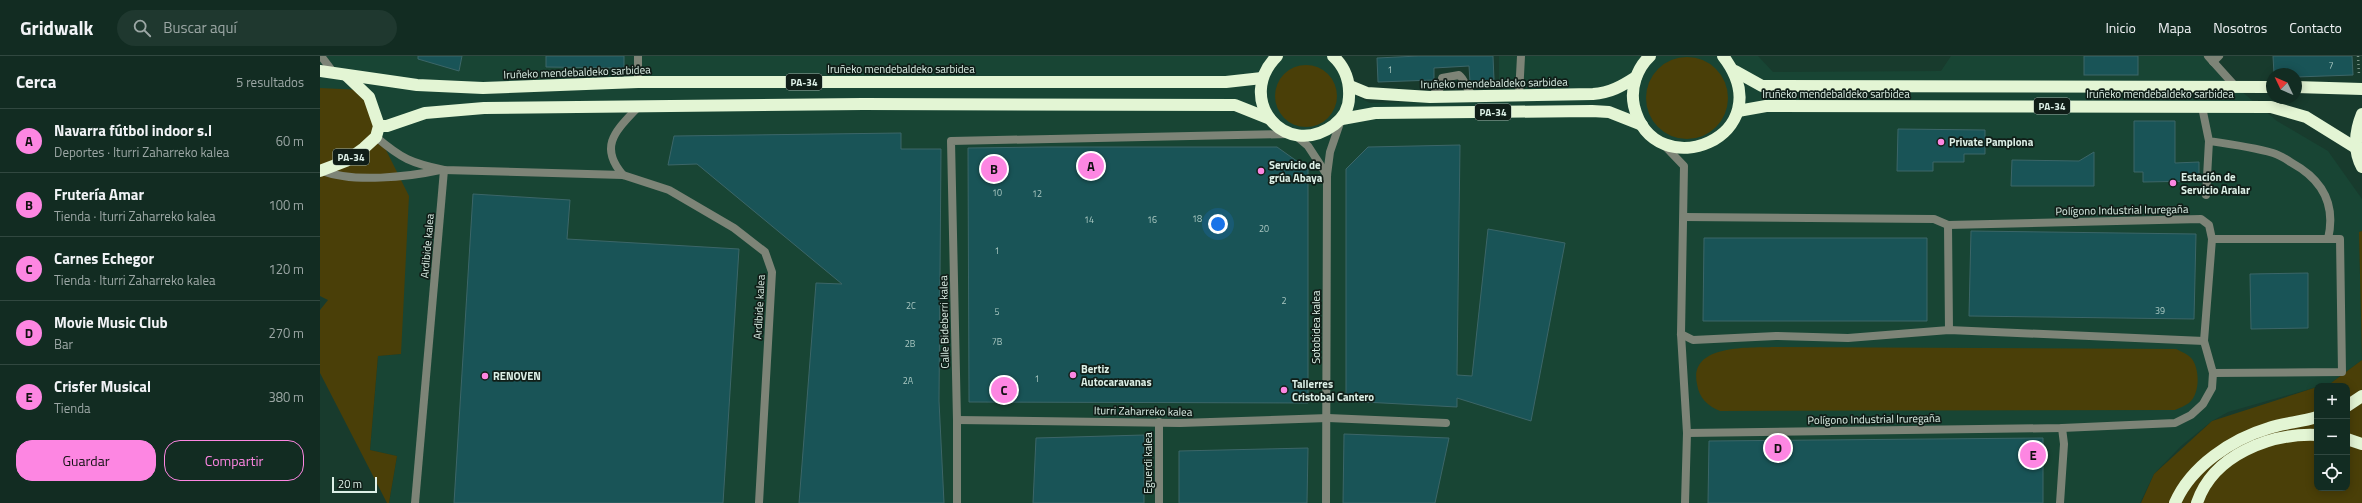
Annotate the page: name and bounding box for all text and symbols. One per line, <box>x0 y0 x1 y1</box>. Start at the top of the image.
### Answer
search box <box>117 10 397 46</box>
text: Gridwalk <box>20 13 93 42</box>
text: Buscar aquí <box>163 16 237 39</box>
icon: search <box>131 17 153 39</box>
text: Inicio <box>2105 17 2136 38</box>
text: Mapa <box>2158 17 2191 38</box>
text: Nosotros <box>2213 17 2267 38</box>
text: Contacto <box>2289 17 2342 38</box>
house number: 7 <box>2328 59 2334 72</box>
street label: Iruñeko mendebaldeko sarbidea <box>503 61 651 83</box>
street label: Iruñeko mendebaldeko sarbidea <box>827 61 975 77</box>
house number: 1 <box>1387 63 1393 76</box>
north arrow <box>2266 68 2302 104</box>
text: Cerca <box>16 69 56 95</box>
text: 5 resultados <box>236 72 304 92</box>
road number: PA-34 <box>786 74 822 90</box>
street label: Iruñeko mendebaldeko sarbidea <box>1420 74 1568 92</box>
street label: Iruñeko mendebaldeko sarbidea <box>1762 86 1910 102</box>
street label: Iruñeko mendebaldeko sarbidea <box>2086 86 2234 102</box>
road number: PA-34 <box>2034 98 2070 114</box>
road number: PA-34 <box>1475 104 1511 120</box>
text: Navarra fútbol indoor s.l <box>54 119 212 142</box>
text: A <box>25 131 33 151</box>
text: 60 m <box>276 131 304 151</box>
place label: Private Pamplona <box>1949 134 2034 150</box>
marker: Private Pamplona <box>1936 137 1946 147</box>
text: Deportes · Iturri Zaharreko kalea <box>54 142 229 162</box>
road number: PA-34 <box>333 149 369 165</box>
pin: A <box>1078 151 1104 181</box>
pin: B <box>981 154 1007 184</box>
place label: Servicio de grúa Abaya <box>1269 157 1323 186</box>
marker: Servicio de grúa Abaya <box>1256 166 1266 176</box>
place label: Estación de Servicio Aralar <box>2181 169 2250 198</box>
marker: Estación de Servicio Aralar <box>2168 178 2178 188</box>
text: Frutería Amar <box>54 183 144 206</box>
house number: 10 <box>992 186 1002 199</box>
house number: 12 <box>1032 187 1042 200</box>
text: B <box>25 195 33 215</box>
text: 100 m <box>268 195 304 215</box>
street label: Polígono Industrial Iruregaña <box>2055 201 2189 219</box>
text: Tienda · Iturri Zaharreko kalea <box>54 206 216 226</box>
house number: 18 <box>1192 212 1202 225</box>
street label: Ardibide kalea <box>416 213 438 279</box>
house number: 14 <box>1084 213 1094 226</box>
house number: 16 <box>1147 213 1157 226</box>
your location <box>1208 214 1228 234</box>
house number: 20 <box>1259 222 1269 235</box>
house number: 1 <box>994 244 1000 257</box>
text: Carnes Echegor <box>54 247 154 270</box>
text: C <box>25 259 33 279</box>
text: 120 m <box>268 259 304 279</box>
text: Tienda · Iturri Zaharreko kalea <box>54 270 216 290</box>
street label: Ardibide kalea <box>749 274 769 340</box>
street label: Calle Bideberri kalea <box>935 275 953 369</box>
street label: Sotobidea kalea <box>1308 290 1324 364</box>
house number: 2 <box>1281 294 1287 307</box>
house number: 2C <box>906 299 916 312</box>
house number: 39 <box>2155 304 2165 317</box>
house number: 5 <box>994 305 1000 318</box>
text: Movie Music Club <box>54 311 168 334</box>
text: D <box>25 323 33 343</box>
text: 270 m <box>268 323 304 343</box>
text: Bar <box>54 334 73 354</box>
house number: 7B <box>992 335 1003 348</box>
house number: 2B <box>905 337 916 350</box>
place label: Bertiz Autocaravanas <box>1081 361 1152 390</box>
place label: RENOVEN <box>493 368 541 384</box>
marker: Bertiz Autocaravanas <box>1068 370 1078 380</box>
marker: RENOVEN <box>480 371 490 381</box>
house number: 1 <box>1034 372 1040 385</box>
house number: 2A <box>903 374 914 387</box>
text: Crisfer Musical <box>54 375 151 398</box>
pin: C <box>991 375 1017 405</box>
place label: Tallerres Cristobal Cantero <box>1292 376 1374 405</box>
map controls <box>2314 383 2350 491</box>
button: + <box>2314 383 2350 419</box>
marker: Tallerres Cristobal Cantero <box>1279 385 1289 395</box>
text: E <box>25 387 33 407</box>
text: 380 m <box>268 387 304 407</box>
text: Tienda <box>54 398 91 418</box>
street label: Iturri Zaharreko kalea <box>1094 402 1193 420</box>
street label: Polígono Industrial Iruregaña <box>1807 410 1941 428</box>
button: − <box>2314 419 2350 455</box>
street label: Eguerdi kalea <box>1140 432 1156 494</box>
pin: D <box>1765 433 1791 463</box>
button: Guardar <box>16 440 156 481</box>
button: Compartir <box>164 440 304 481</box>
pin: E <box>2020 440 2046 470</box>
button: locate <box>2314 455 2350 491</box>
scale bar <box>332 475 377 494</box>
text: 20 m <box>338 476 362 492</box>

